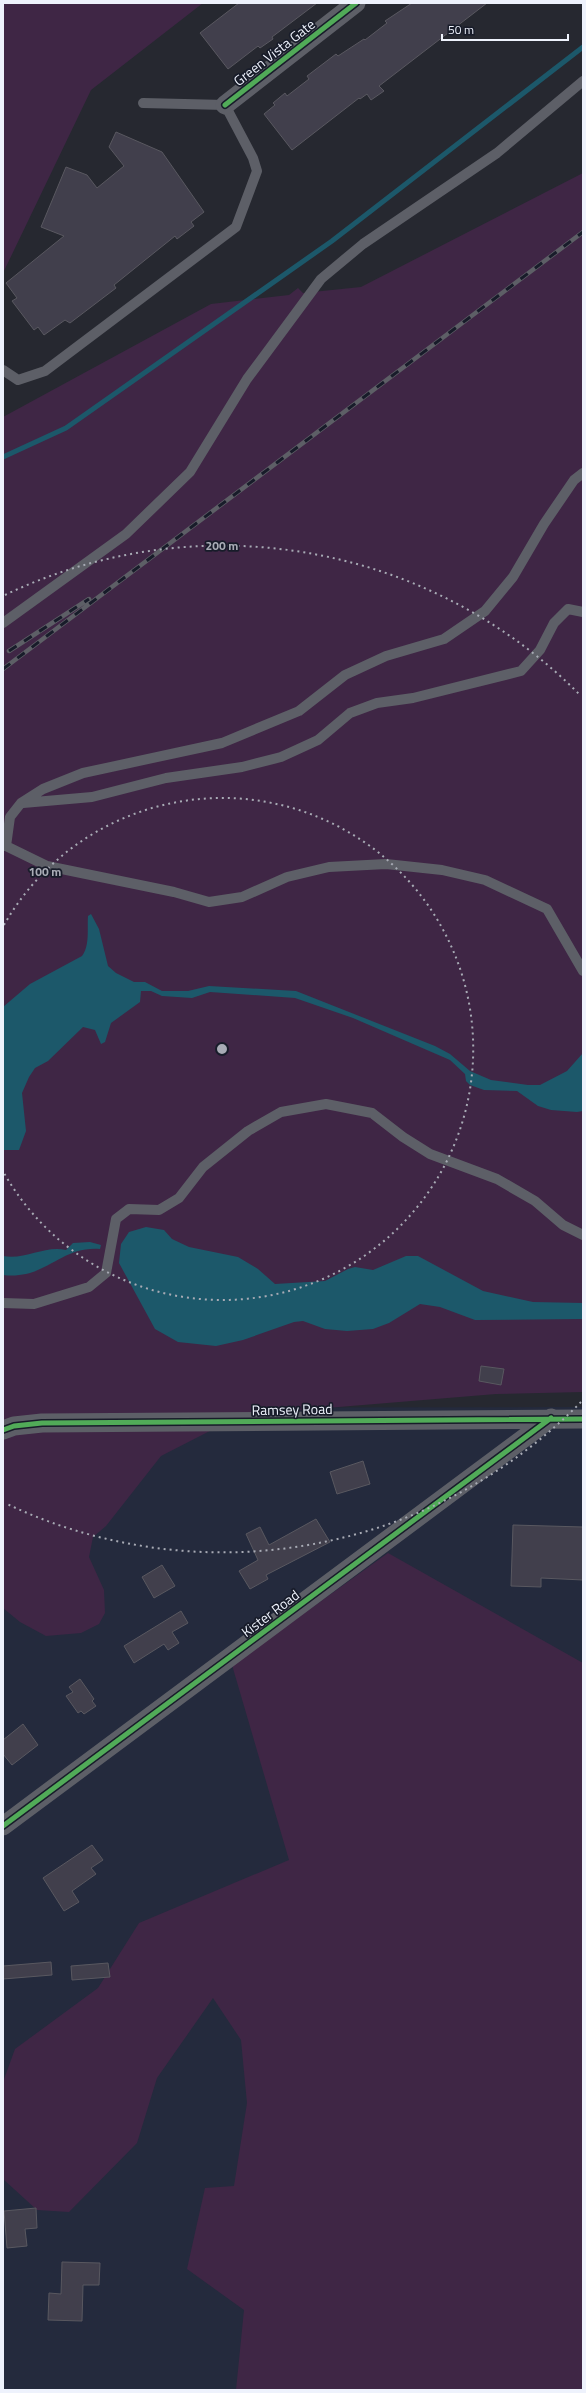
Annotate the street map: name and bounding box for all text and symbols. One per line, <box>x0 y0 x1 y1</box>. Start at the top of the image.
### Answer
street label: Green Vista Gate <box>229 13 319 91</box>
scale bar <box>442 16 568 42</box>
text: 50 m <box>448 20 474 39</box>
text: 200 m <box>206 536 238 555</box>
text: 100 m <box>29 862 61 881</box>
centre of rings <box>215 1042 229 1056</box>
street label: Ramsey Road <box>251 1398 333 1420</box>
street label: Kister Road <box>237 1584 303 1642</box>

